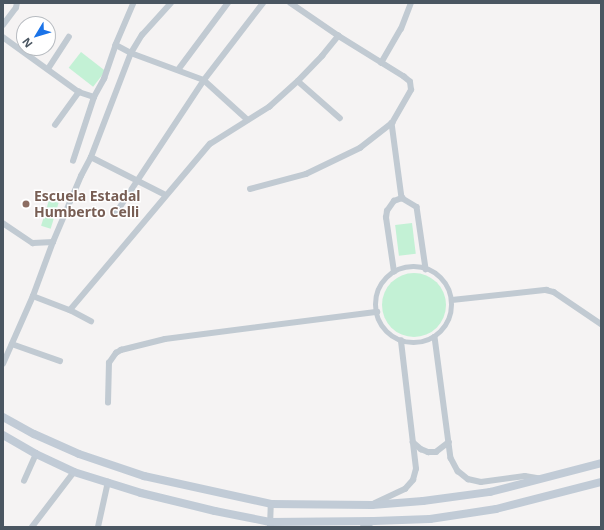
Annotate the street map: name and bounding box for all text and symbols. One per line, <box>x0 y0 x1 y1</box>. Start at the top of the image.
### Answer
north arrow <box>16 16 56 56</box>
text: N <box>18 35 36 51</box>
place label: Escuela Estadal Humberto Celli <box>34 188 140 220</box>
marker: Escuela Estadal Humberto Celli <box>21 199 31 209</box>

